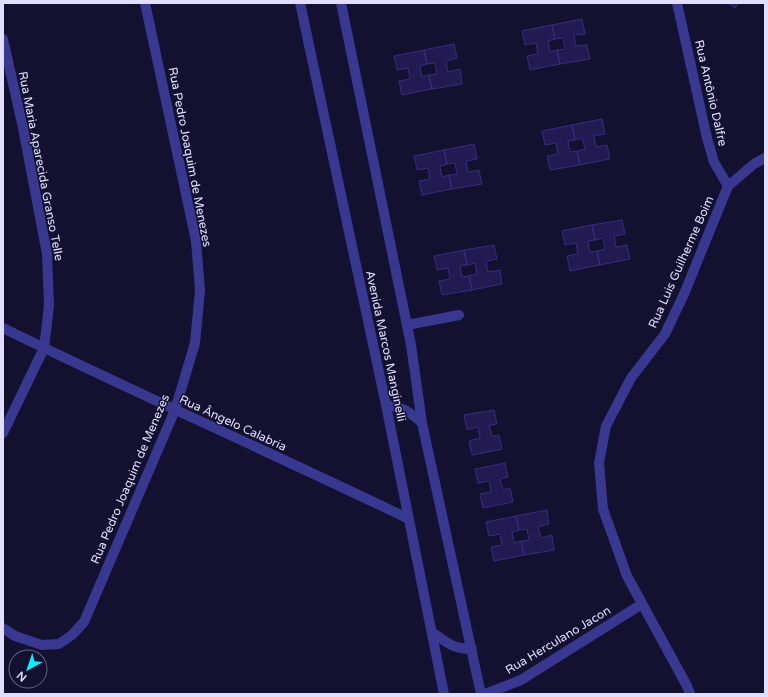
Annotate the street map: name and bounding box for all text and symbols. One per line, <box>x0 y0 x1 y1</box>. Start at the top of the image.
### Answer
street label: Rua Antônio Dalfre <box>692 38 730 148</box>
street label: Rua Pedro Joaquim de Menezes <box>166 66 214 248</box>
street label: Rua Maria Aparecida Granso Telle <box>16 70 66 262</box>
street label: Rua Luis Guilherme Boim <box>645 194 717 330</box>
street label: Avenida Marcos Manginelli <box>363 269 409 423</box>
street label: Rua Pedro Joaquim de Menezes <box>88 392 172 566</box>
street label: Rua Ângelo Calabria <box>177 392 289 454</box>
street label: Rua Herculano Jacon <box>503 603 613 677</box>
north arrow <box>8 649 48 689</box>
text: N <box>14 668 29 684</box>

